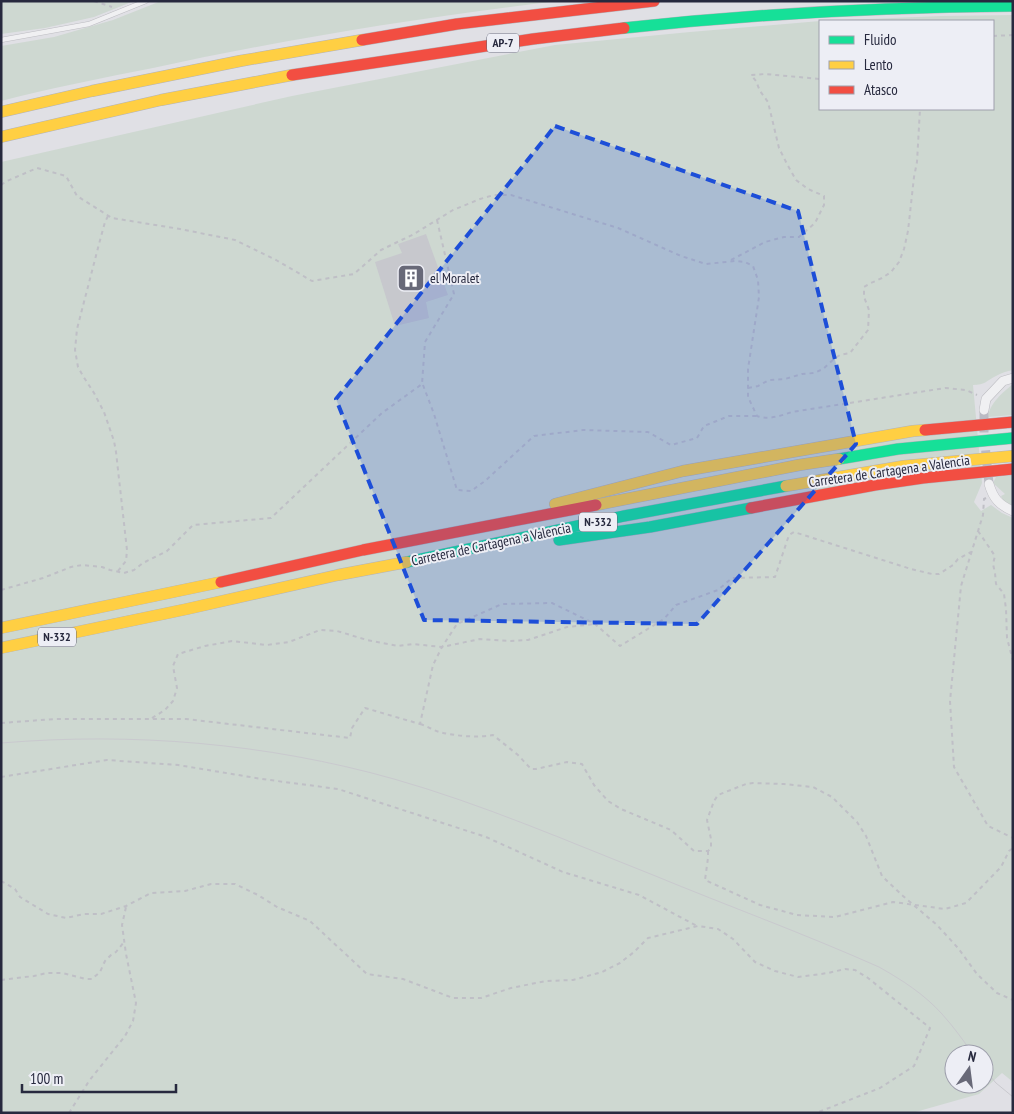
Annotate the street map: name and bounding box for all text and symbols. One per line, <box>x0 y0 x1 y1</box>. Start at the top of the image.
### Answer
legend <box>819 20 994 110</box>
text: Fluido <box>864 30 896 49</box>
road number: AP-7 <box>487 34 519 52</box>
text: Lento <box>864 55 893 74</box>
text: Atasco <box>864 80 898 99</box>
building icon: el Moralet <box>396 263 426 293</box>
place label: el Moralet <box>430 269 479 287</box>
street label: Carretera de Cartagena a Valencia <box>807 451 971 491</box>
road number: N-332 <box>579 512 617 532</box>
street label: Carretera de Cartagena a Valencia <box>410 518 572 570</box>
road number: N-332 <box>38 628 76 646</box>
north arrow <box>944 1044 994 1094</box>
text: N <box>966 1047 978 1066</box>
scale bar <box>22 1062 176 1094</box>
text: 100 m <box>30 1069 63 1088</box>

